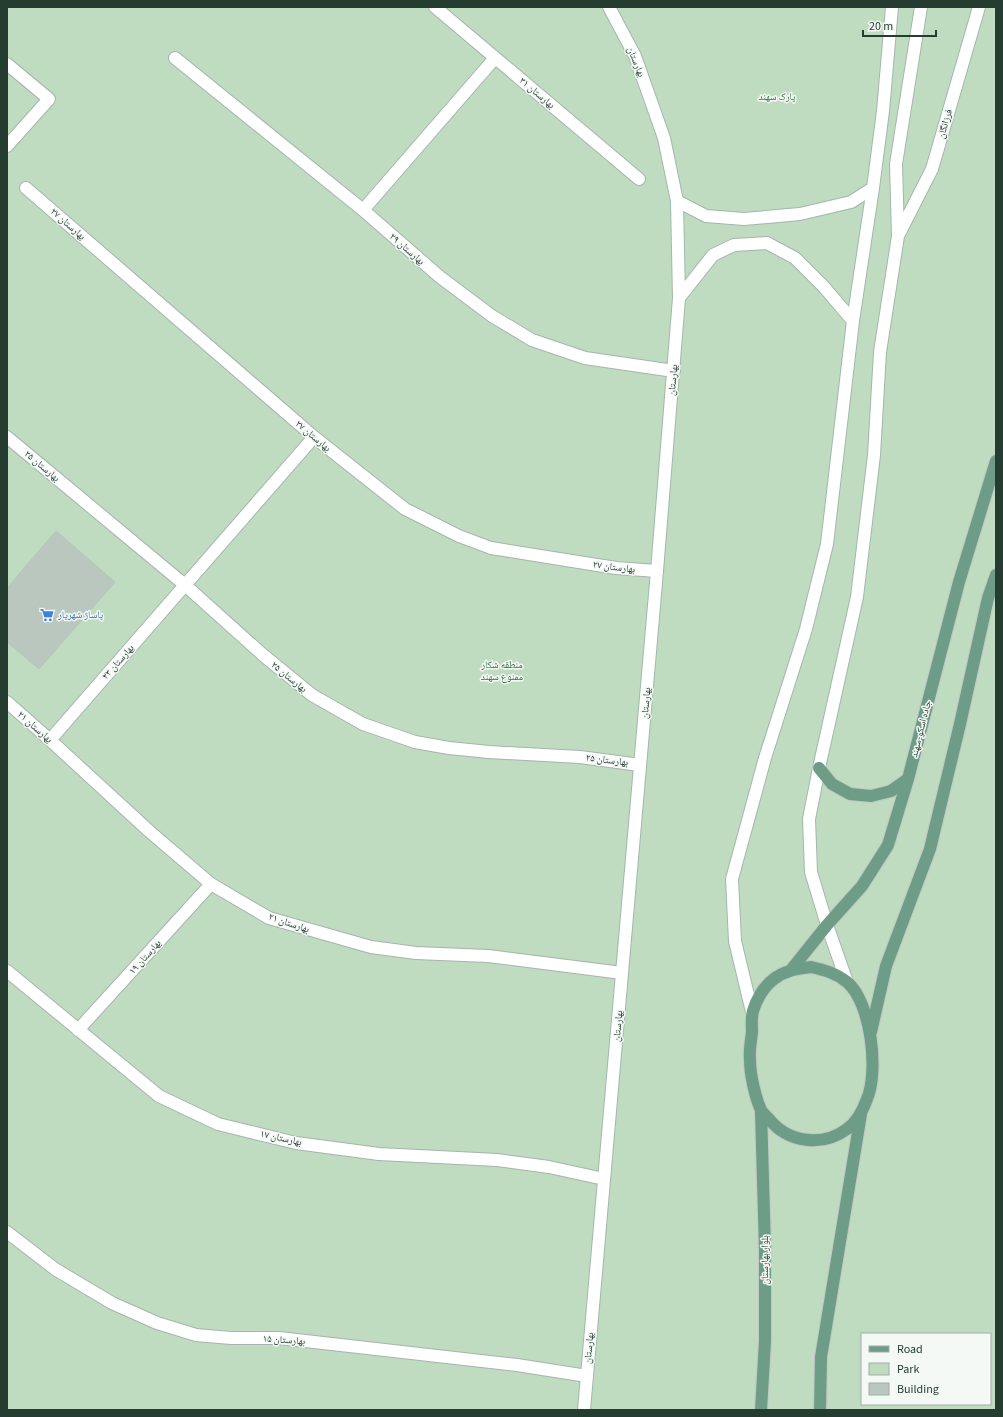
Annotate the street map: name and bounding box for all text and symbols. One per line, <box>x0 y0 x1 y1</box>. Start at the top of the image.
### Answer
scale bar <box>863 12 936 38</box>
text: 20 m <box>869 18 893 35</box>
street label: بهارستان <box>624 45 648 79</box>
street label: بهارستان ۳۱ <box>516 74 558 112</box>
park label: پارک سهند <box>758 90 796 104</box>
street label: فرزانگان <box>934 108 956 140</box>
street label: بهارستان ۲۷ <box>47 205 89 243</box>
street label: بهارستان ۲۹ <box>386 230 428 268</box>
street label: بهارستان <box>665 363 681 396</box>
street label: بهارستان ۲۷ <box>292 417 334 455</box>
street label: بهارستان ۲۵ <box>21 447 63 485</box>
street label: بهارستان ۲۷ <box>592 557 636 577</box>
supermarket icon: پاساژ شهریار <box>39 607 55 623</box>
place label: پاساژ شهریار <box>57 608 103 622</box>
street label: بهارستان ۲۳ <box>99 641 137 683</box>
street label: بهارستان ۲۵ <box>268 658 310 696</box>
park label: منطقه شکار ممنوع سهند <box>480 658 524 684</box>
street label: بهارستان <box>638 686 654 719</box>
street label: جاده اسکو-سهند <box>907 698 935 759</box>
street label: بهارستان ۲۱ <box>14 708 56 746</box>
street label: بهارستان ۲۵ <box>585 750 629 770</box>
street label: بهارستان ۲۱ <box>267 909 312 937</box>
street label: بهارستان ۱۹ <box>126 936 165 977</box>
street label: بهارستان <box>610 1009 626 1042</box>
street label: بهارستان ۱۷ <box>259 1127 303 1149</box>
street label: بلوار بهارستان <box>758 1235 772 1285</box>
street label: بهارستان <box>581 1331 597 1364</box>
street label: بهارستان ۱۵ <box>262 1332 306 1348</box>
legend <box>861 1333 991 1405</box>
text: Road <box>897 1341 923 1358</box>
text: Park <box>897 1361 919 1378</box>
text: Building <box>897 1381 939 1398</box>

